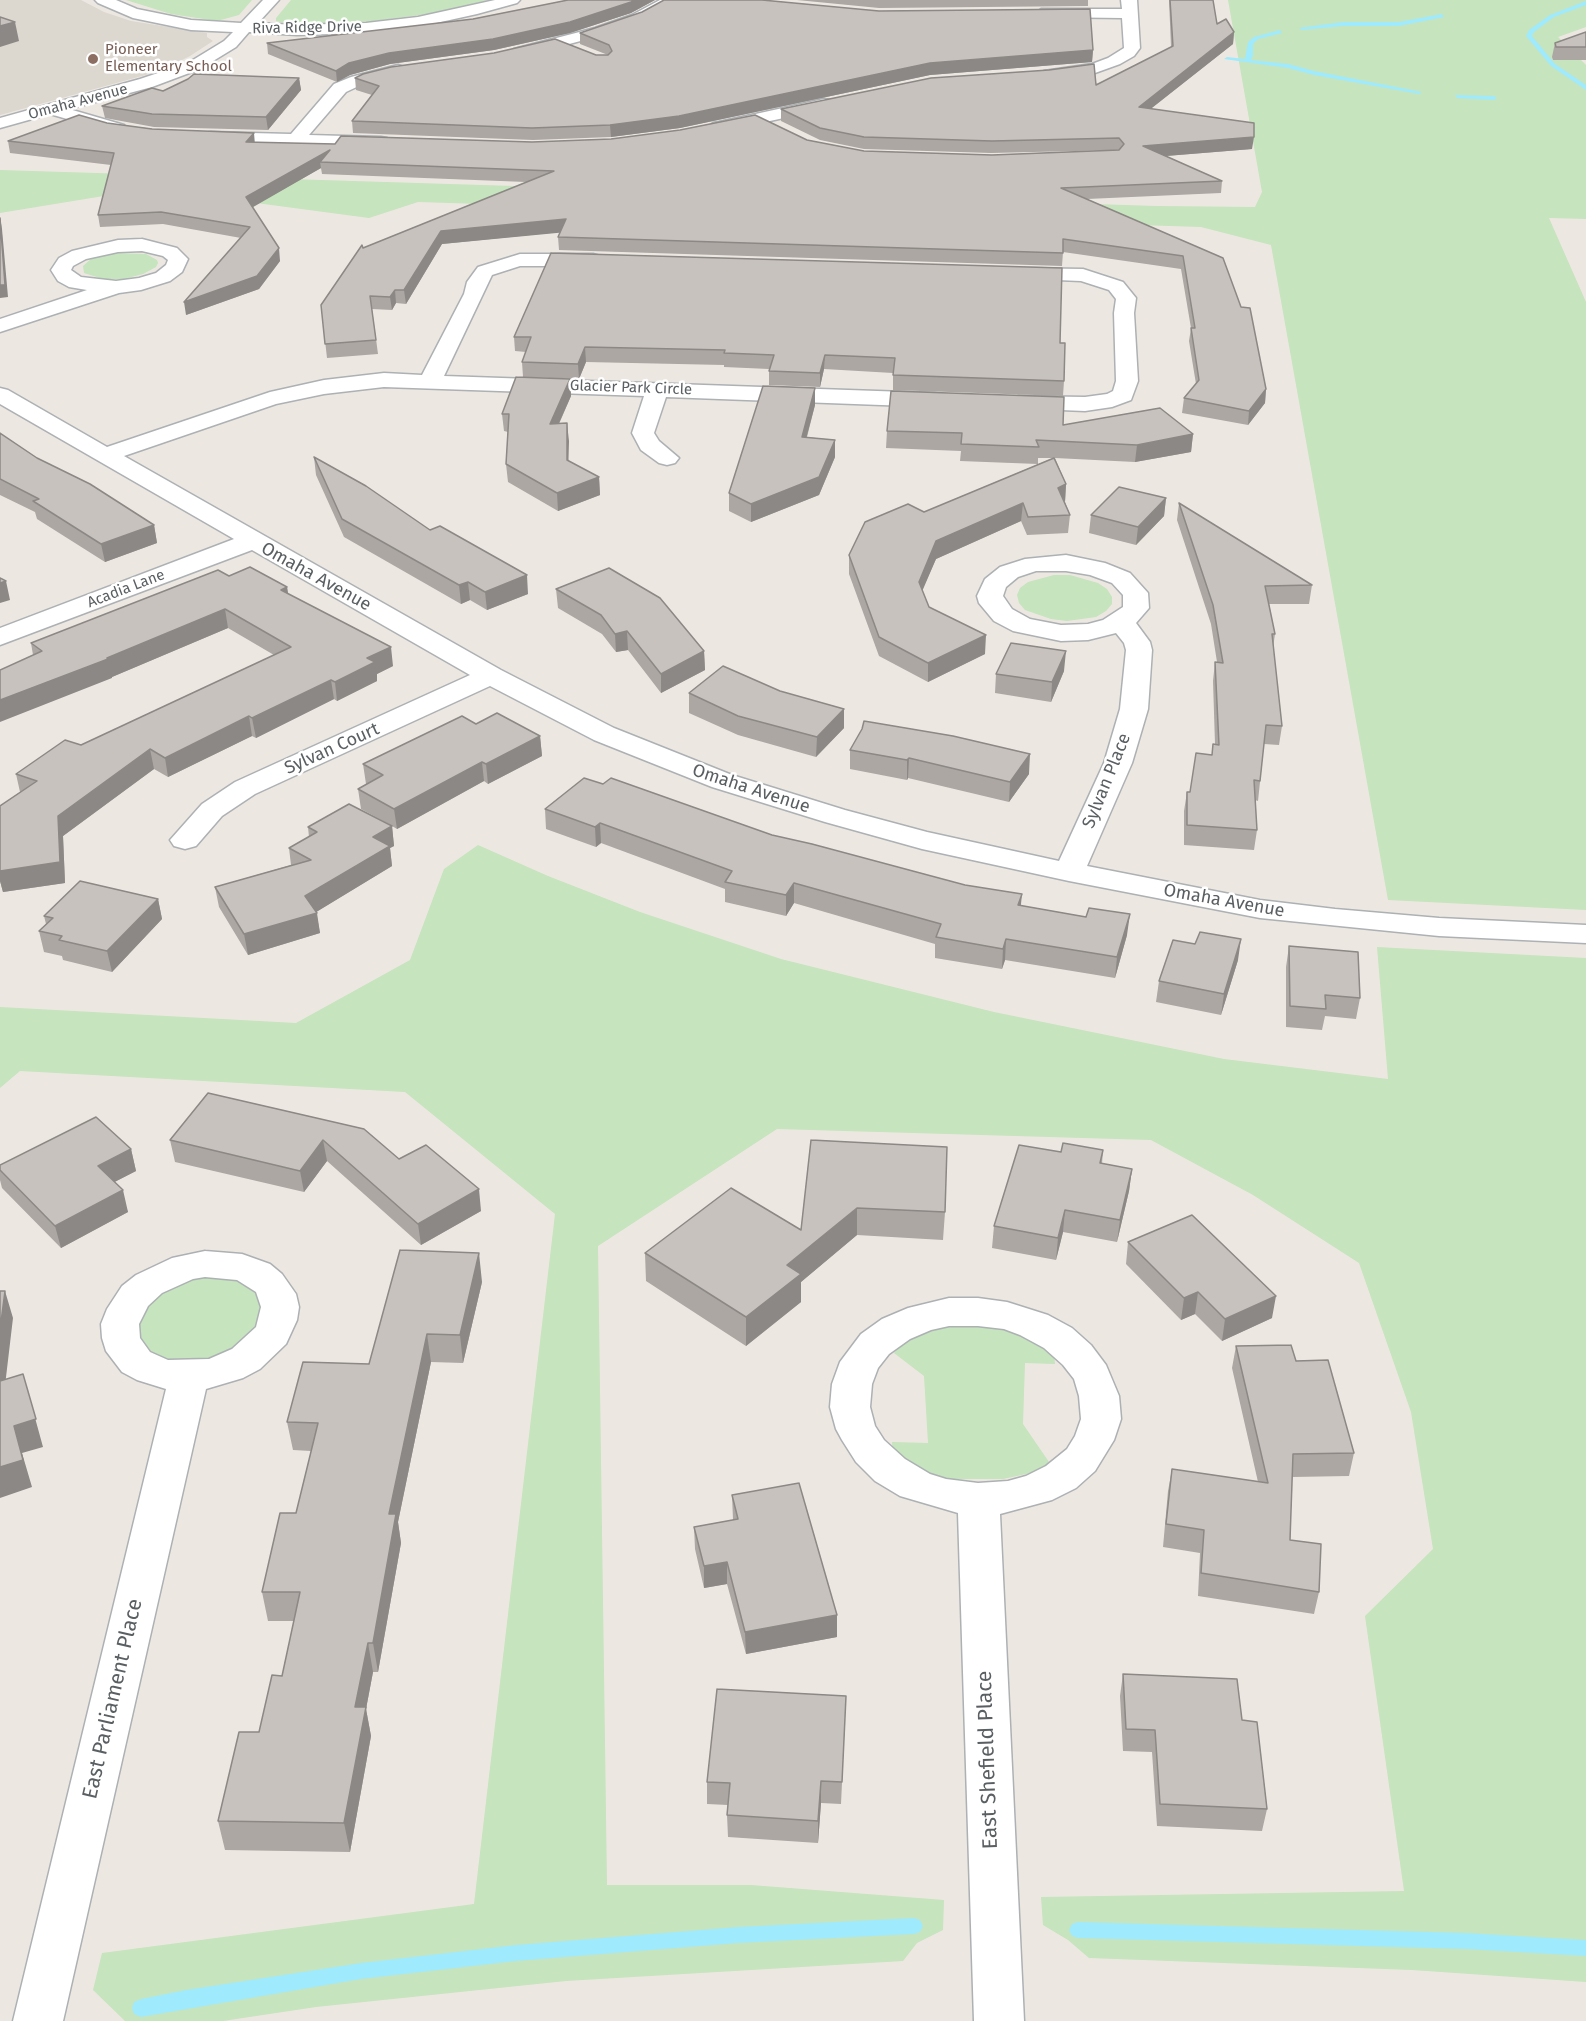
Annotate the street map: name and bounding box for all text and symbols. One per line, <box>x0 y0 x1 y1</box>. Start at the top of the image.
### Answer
street label: Riva Ridge Drive <box>252 18 362 38</box>
place label: Pioneer Elementary School <box>105 41 232 76</box>
marker: Pioneer Elementary School <box>86 52 100 66</box>
street label: Omaha Avenue <box>26 80 130 124</box>
street label: Glacier Park Circle <box>570 377 692 399</box>
street label: Omaha Avenue <box>257 538 375 616</box>
street label: Acadia Lane <box>85 566 167 612</box>
street label: Sylvan Court <box>281 719 383 779</box>
street label: Sylvan Place <box>1078 730 1136 832</box>
street label: Omaha Avenue <box>689 760 813 818</box>
street label: Omaha Avenue <box>1162 880 1286 922</box>
street label: East Parliament Place <box>78 1596 148 1802</box>
street label: East Shefield Place <box>972 1670 1004 1850</box>

